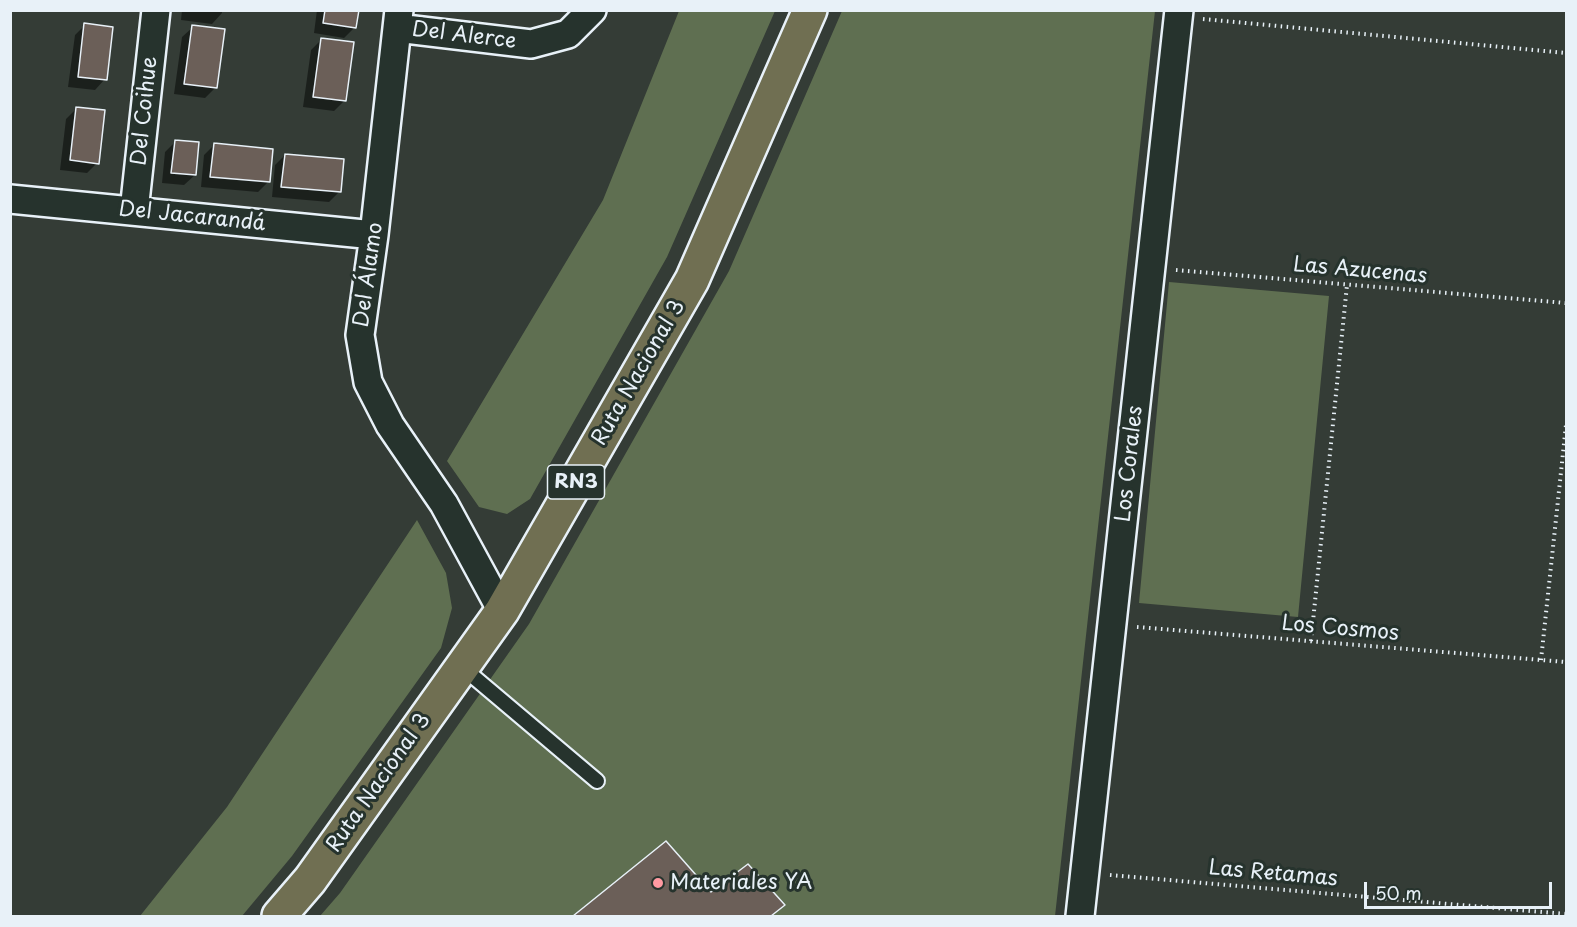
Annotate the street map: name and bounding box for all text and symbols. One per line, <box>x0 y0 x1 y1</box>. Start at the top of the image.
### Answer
street label: Del Alerce <box>411 17 517 55</box>
street label: Del Coihue <box>127 55 163 167</box>
street label: Del Jacarandá <box>117 197 267 237</box>
street label: Del Álamo <box>349 221 389 329</box>
street label: Las Azucenas <box>1292 253 1428 289</box>
street label: Ruta Nacional 3 <box>587 296 691 450</box>
street label: Los Corales <box>1111 404 1149 524</box>
road number: RN3 <box>548 465 604 499</box>
street label: Los Cosmos <box>1280 611 1400 647</box>
street label: Ruta Nacional 3 <box>322 709 436 857</box>
street label: Las Retamas <box>1208 856 1338 892</box>
place label: Materiales YA <box>670 870 812 896</box>
scale bar <box>1367 870 1554 908</box>
marker: Materiales YA <box>651 876 665 890</box>
text: 50 m <box>1375 879 1422 906</box>

